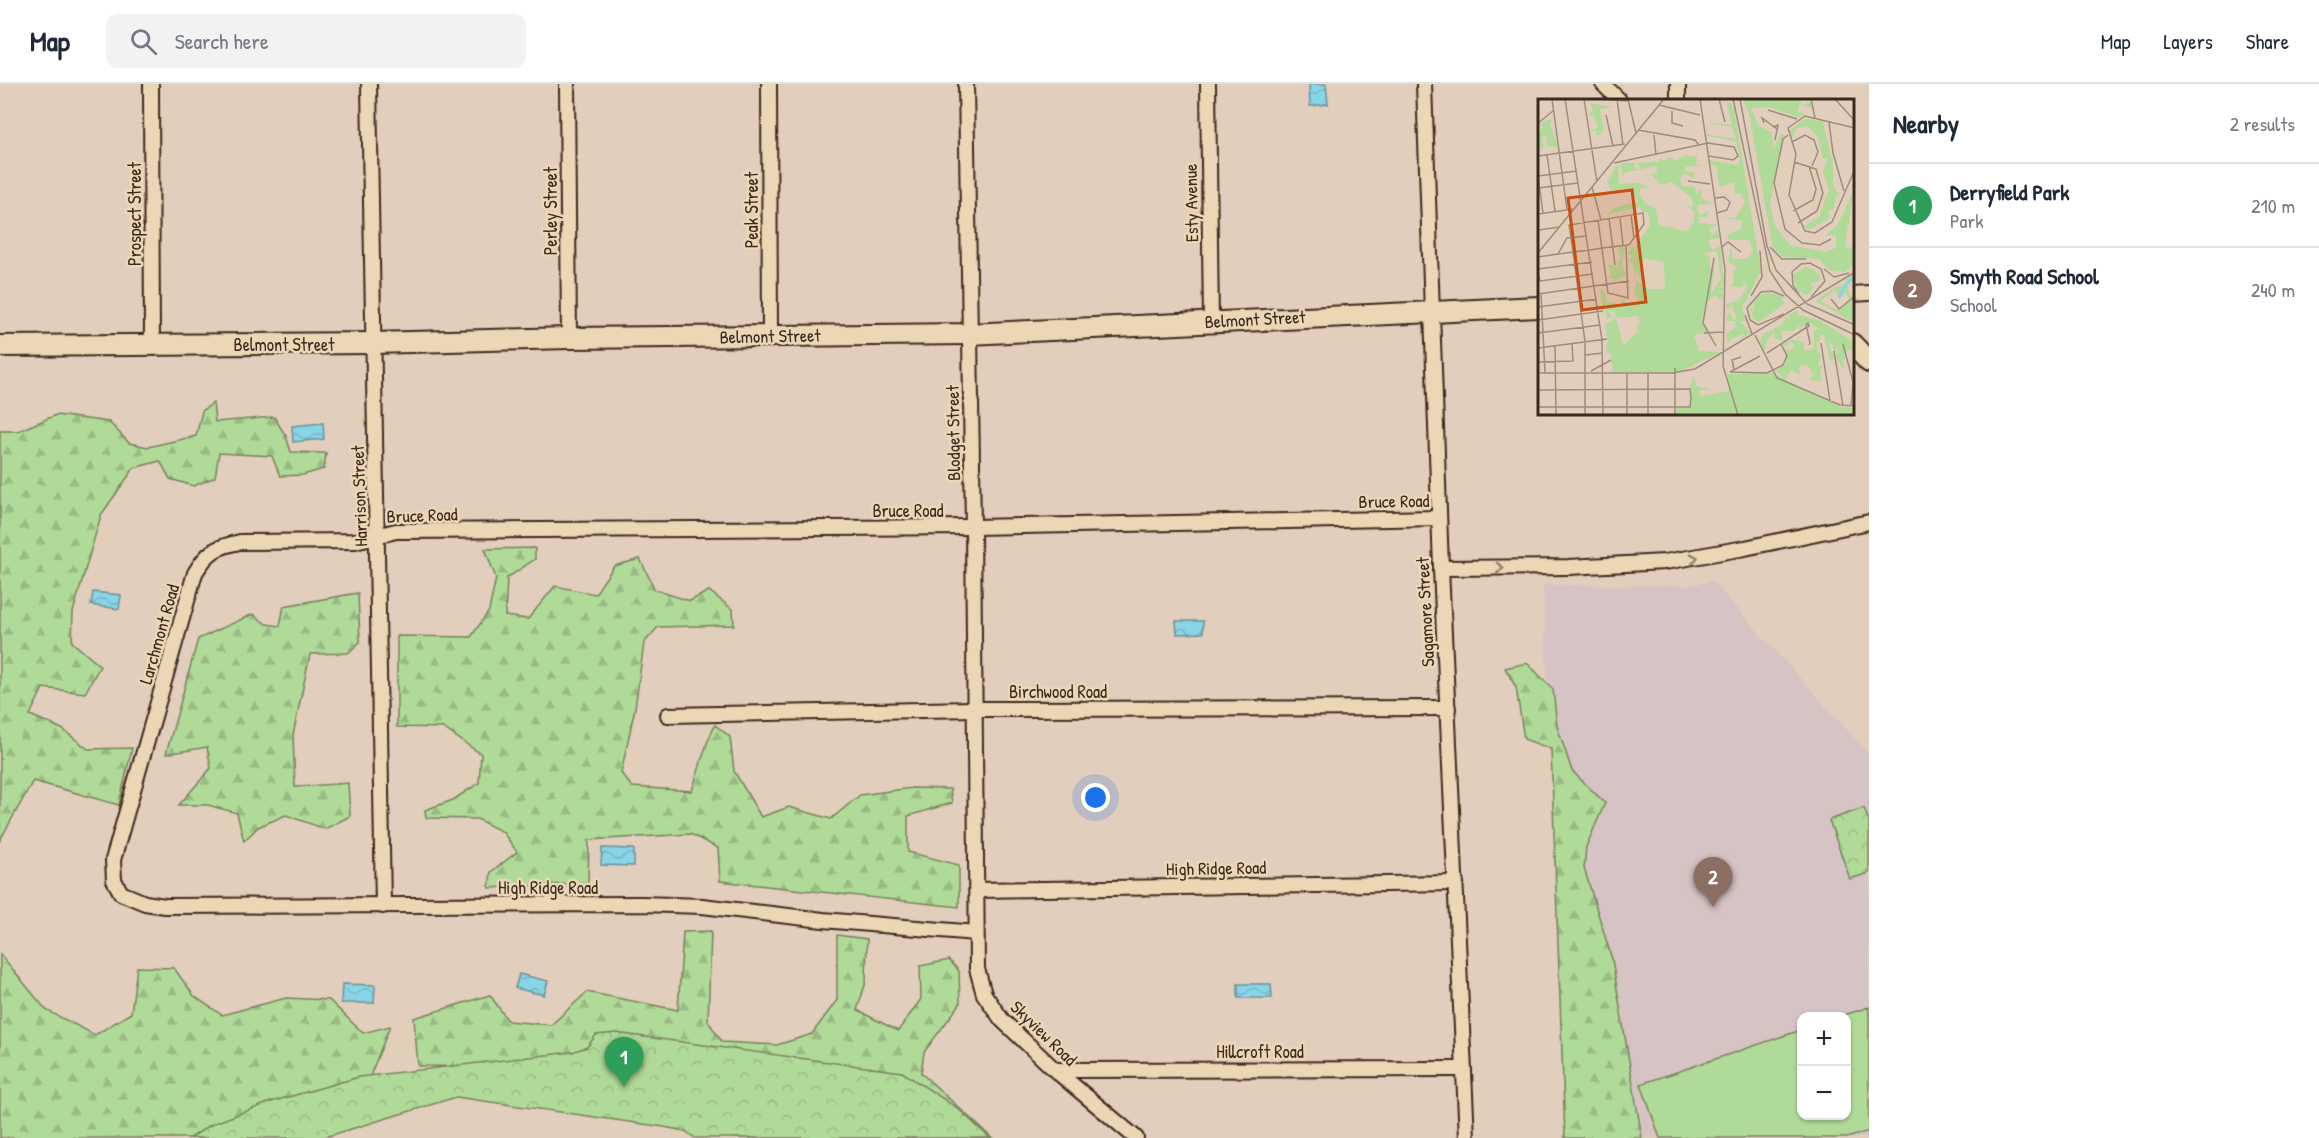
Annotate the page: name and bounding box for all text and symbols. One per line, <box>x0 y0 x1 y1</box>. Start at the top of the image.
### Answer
search box <box>106 14 526 68</box>
text: Map <box>30 22 70 60</box>
icon: search <box>127 25 160 58</box>
text: Search here <box>175 26 269 56</box>
text: Map <box>2101 27 2130 56</box>
text: Layers <box>2163 27 2213 56</box>
text: Share <box>2246 27 2289 56</box>
inset map <box>1538 99 1854 416</box>
text: Nearby <box>1893 106 1959 141</box>
text: 2 results <box>2230 110 2295 137</box>
street label: Prospect Street <box>122 161 147 266</box>
street label: Esty Avenue <box>1178 164 1204 242</box>
street label: Perley Street <box>538 166 563 255</box>
street label: Peak Street <box>739 171 764 248</box>
text: Derryfield Park <box>1950 177 2069 207</box>
text: 1 <box>1909 192 1916 219</box>
text: 210 m <box>2251 192 2295 219</box>
text: Park <box>1950 207 1983 234</box>
text: Smyth Road School <box>1950 261 2099 291</box>
text: 2 <box>1908 276 1917 303</box>
text: 240 m <box>2251 276 2295 303</box>
text: School <box>1950 291 1997 318</box>
street label: Belmont Street <box>1204 304 1307 334</box>
street label: Belmont Street <box>719 323 821 349</box>
street label: Belmont Street <box>234 332 335 357</box>
street label: Blodget Street <box>940 384 966 481</box>
street label: Harrison Street <box>345 444 373 547</box>
street label: Bruce Road <box>1358 488 1430 514</box>
street label: Bruce Road <box>872 498 944 523</box>
street label: Bruce Road <box>386 501 458 529</box>
one-way arrow <box>1689 552 1699 565</box>
street label: Sagamore Street <box>1410 556 1440 668</box>
one-way arrow <box>1495 562 1504 574</box>
street label: Larchmont Road <box>133 581 185 687</box>
street label: Birchwood Road <box>1009 679 1107 704</box>
your location <box>1081 783 1110 812</box>
street label: High Ridge Road <box>1166 855 1266 881</box>
pin: 2 <box>1694 858 1732 907</box>
street label: High Ridge Road <box>498 875 598 900</box>
street label: Skyview Road <box>1005 995 1083 1071</box>
map controls <box>1797 1012 1851 1120</box>
button: + <box>1797 1012 1851 1066</box>
pin: 1 <box>604 1038 644 1087</box>
street label: Hillcroft Road <box>1216 1039 1304 1064</box>
button: − <box>1797 1066 1851 1120</box>

